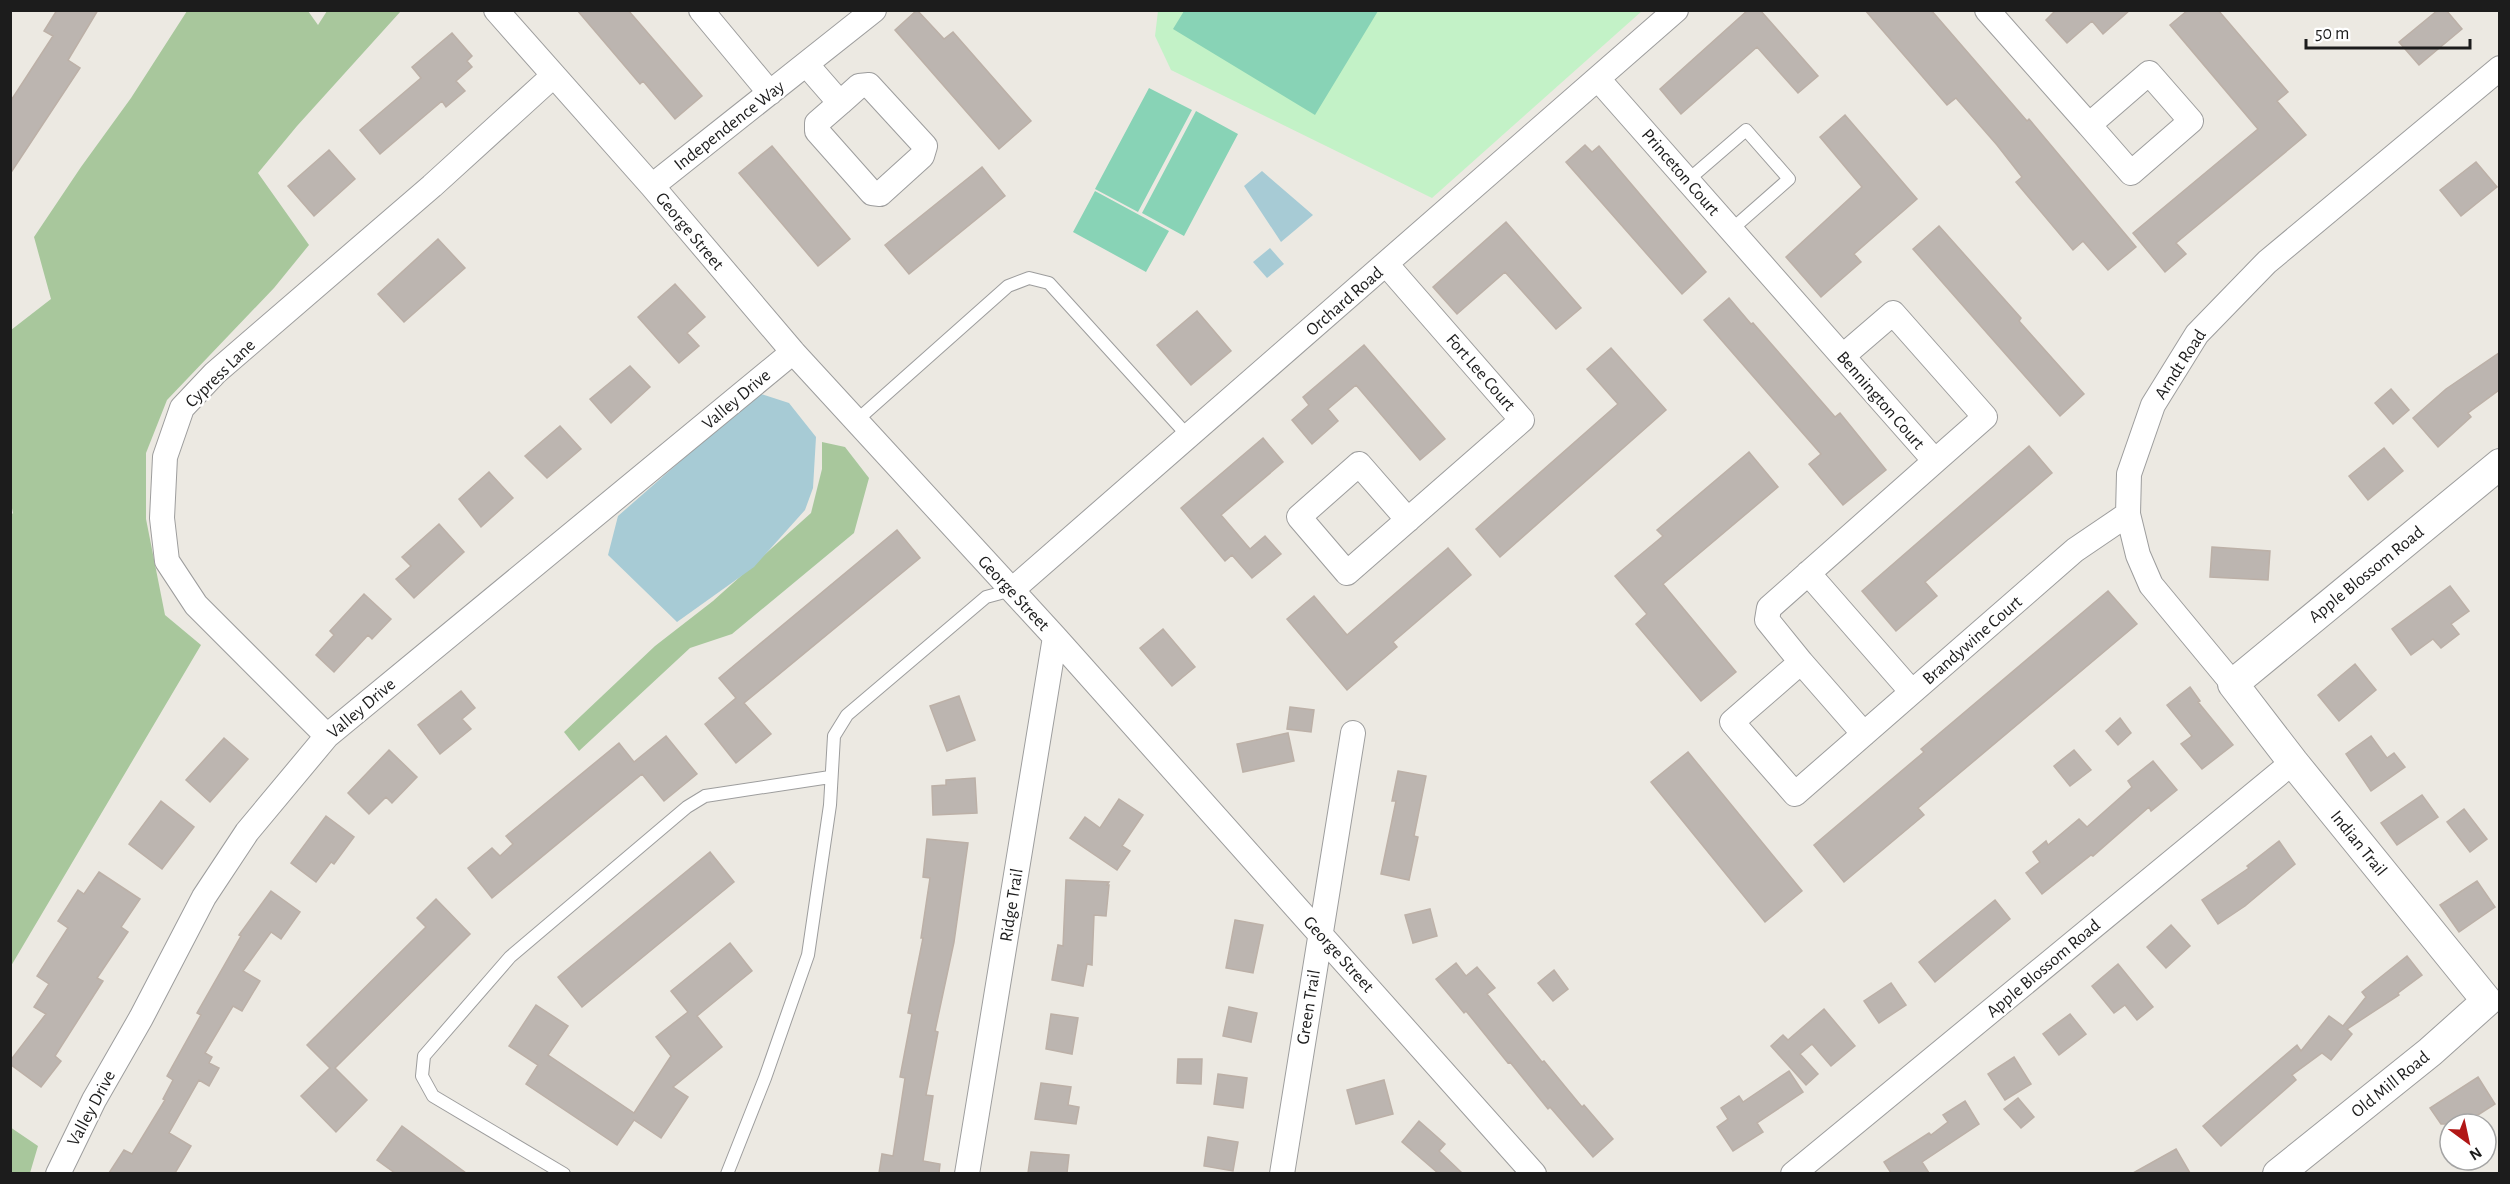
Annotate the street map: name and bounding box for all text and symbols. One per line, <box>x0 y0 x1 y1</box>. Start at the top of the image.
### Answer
scale bar <box>2306 12 2470 50</box>
text: 50 m <box>2315 25 2349 43</box>
street label: Independence Way <box>671 77 788 174</box>
street label: Princeton Court <box>1638 126 1723 220</box>
street label: George Street <box>652 189 727 274</box>
street label: Orchard Road <box>1303 264 1387 340</box>
street label: Arndt Road <box>2152 326 2210 403</box>
street label: Fort Lee Court <box>1442 331 1519 415</box>
street label: Cypress Lane <box>182 336 259 411</box>
street label: Bennington Court <box>1833 348 1928 453</box>
street label: Valley Drive <box>699 366 774 433</box>
street label: Apple Blossom Road <box>2306 523 2428 627</box>
street label: George Street <box>974 553 1053 635</box>
street label: Brandywine Court <box>1920 593 2026 689</box>
street label: Valley Drive <box>324 675 399 742</box>
street label: Indian Trail <box>2327 807 2390 880</box>
street label: Ridge Trail <box>997 867 1027 943</box>
street label: George Street <box>1300 913 1377 996</box>
street label: Apple Blossom Road <box>1983 916 2104 1021</box>
street label: Green Trail <box>1294 968 1324 1046</box>
street label: Old Mill Road <box>2348 1048 2433 1121</box>
street label: Valley Drive <box>65 1068 119 1149</box>
north arrow <box>2438 1112 2498 1172</box>
text: N <box>2467 1144 2485 1163</box>

